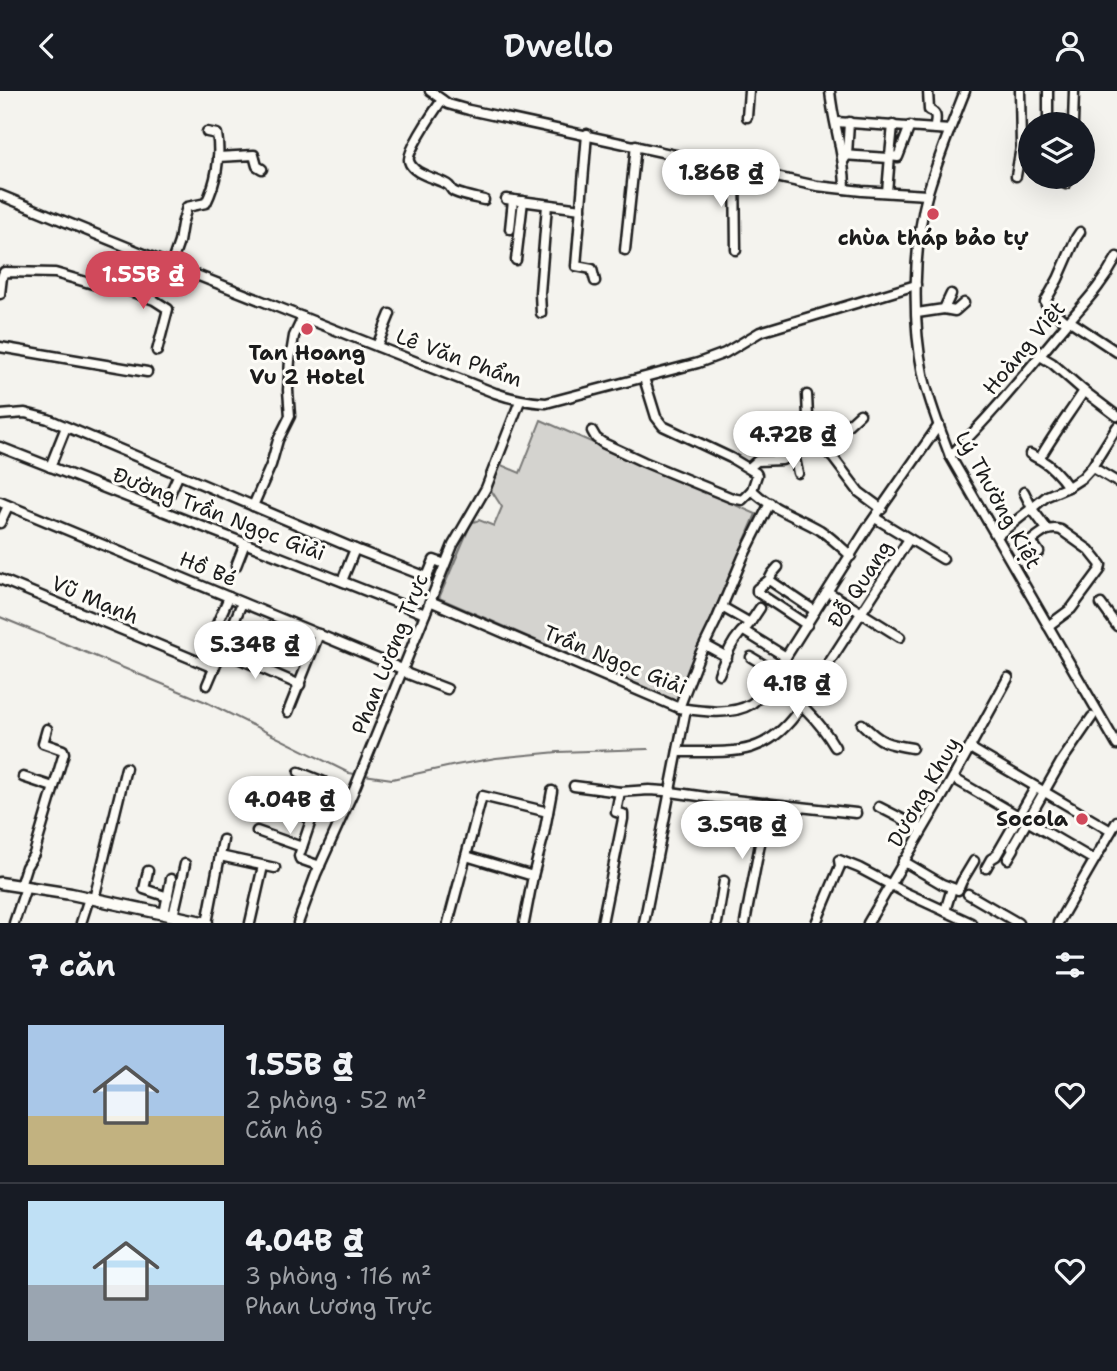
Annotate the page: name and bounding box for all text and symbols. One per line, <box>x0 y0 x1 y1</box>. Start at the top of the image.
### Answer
text: Dwello <box>503 24 614 67</box>
icon: back <box>28 27 66 65</box>
icon: person <box>1051 27 1089 65</box>
map controls <box>1018 112 1095 189</box>
button: layers <box>1018 112 1095 189</box>
pin: 1.86B ₫ <box>656 149 786 209</box>
text: 1.86B ₫ <box>678 157 764 187</box>
marker: chùa tháp bảo tự <box>925 206 941 222</box>
place label: chùa tháp bảo tự <box>838 224 1029 252</box>
pin: 1.55B ₫ <box>78 251 208 311</box>
text: 1.55B ₫ <box>101 259 185 289</box>
street label: Hoàng Việt <box>977 295 1071 401</box>
marker: Tan Hoang Vu 2 Hotel <box>299 321 315 337</box>
street label: Lê Văn Phẩm <box>392 322 526 394</box>
place label: Tan Hoang Vu 2 Hotel <box>249 339 365 391</box>
pin: 4.72B ₫ <box>728 411 858 471</box>
text: 4.72B ₫ <box>749 419 837 449</box>
street label: Lý Thường Kiệt <box>949 426 1047 574</box>
street label: Đường Trần Ngọc Giải <box>109 461 329 567</box>
street label: Đỗ Quang <box>821 535 899 633</box>
street label: Hồ Bé <box>175 545 241 593</box>
street label: Vũ Mạnh <box>47 569 143 631</box>
street label: Phan Lương Trực <box>345 569 435 739</box>
street label: Trần Ngọc Giải <box>539 619 691 701</box>
pin: 5.34B ₫ <box>190 621 320 681</box>
text: 5.34B ₫ <box>210 629 300 659</box>
pin: 4.1B ₫ <box>740 661 854 720</box>
text: 4.1B ₫ <box>763 668 831 698</box>
street label: Dương Khuy <box>881 732 967 852</box>
pin: 4.04B ₫ <box>225 777 355 836</box>
text: 4.04B ₫ <box>244 784 336 814</box>
pin: 3.59B ₫ <box>677 801 807 861</box>
place label: Socola <box>996 805 1069 833</box>
text: 3.59B ₫ <box>697 809 787 839</box>
marker: Socola <box>1074 811 1090 827</box>
text: 7 căn <box>28 945 116 986</box>
icon: filters <box>1051 946 1089 984</box>
text: 1.55B ₫ <box>245 1044 354 1085</box>
icon: home <box>84 1053 168 1137</box>
icon: heart <box>1051 1076 1089 1114</box>
text: 2 phòng · 52 m² <box>245 1085 427 1115</box>
text: Căn hộ <box>245 1115 323 1145</box>
text: 4.04B ₫ <box>245 1220 364 1261</box>
icon: home <box>84 1229 168 1313</box>
icon: heart <box>1051 1252 1089 1290</box>
text: 3 phòng · 116 m² <box>245 1261 432 1291</box>
text: Phan Lương Trực <box>245 1291 433 1321</box>

